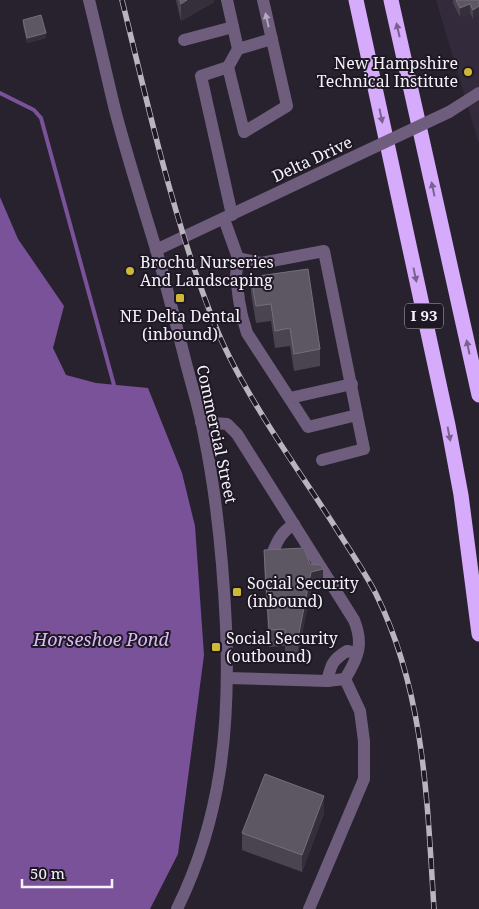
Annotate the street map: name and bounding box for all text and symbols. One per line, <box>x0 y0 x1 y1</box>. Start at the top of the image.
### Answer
one-way arrow <box>263 12 271 27</box>
one-way arrow <box>394 23 402 38</box>
place label: New Hampshire Technical Institute <box>317 52 458 92</box>
marker: New Hampshire Technical Institute <box>462 66 474 78</box>
one-way arrow <box>377 108 385 124</box>
street label: Delta Drive <box>268 131 356 187</box>
one-way arrow <box>429 181 437 196</box>
place label: Brochu Nurseries And Landscaping <box>140 251 274 291</box>
marker: Brochu Nurseries And Landscaping <box>124 265 136 277</box>
one-way arrow <box>411 267 419 282</box>
marker: NE Delta Dental (inbound) <box>174 292 186 304</box>
road number: I 93 <box>405 304 443 328</box>
place label: NE Delta Dental (inbound) <box>120 305 240 345</box>
one-way arrow <box>464 339 472 355</box>
street label: Commercial Street <box>192 363 243 506</box>
one-way arrow <box>446 426 454 442</box>
place label: Social Security (inbound) <box>247 572 360 612</box>
marker: Social Security (inbound) <box>231 586 243 598</box>
water label: Horseshoe Pond <box>32 627 170 651</box>
place label: Social Security (outbound) <box>226 627 339 667</box>
marker: Social Security (outbound) <box>210 641 222 653</box>
scale bar <box>22 856 112 888</box>
text: 50 m <box>30 863 65 883</box>

